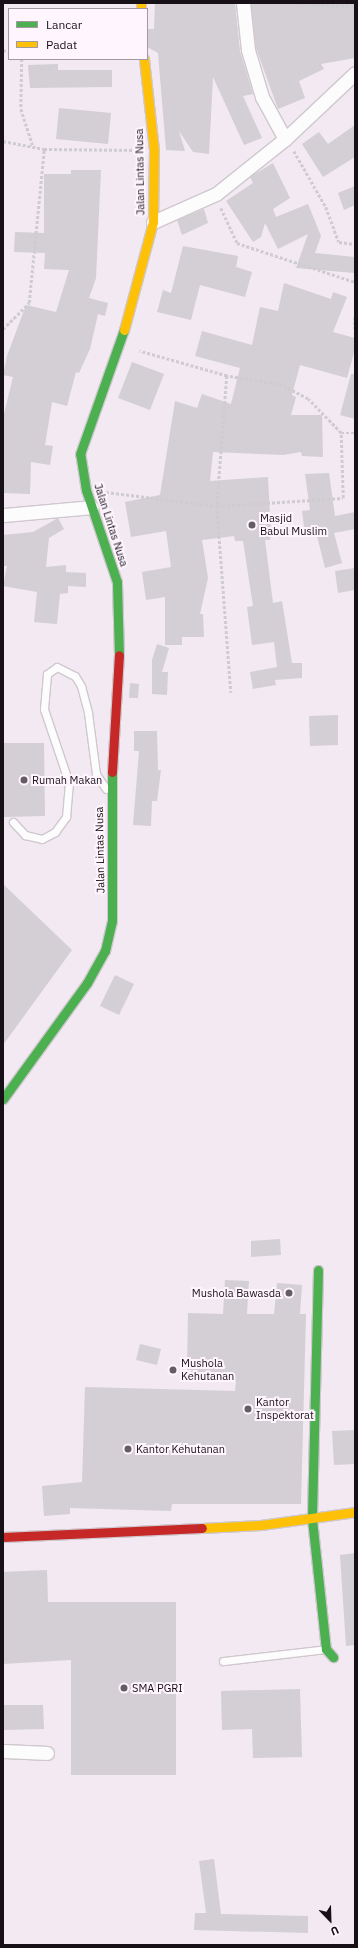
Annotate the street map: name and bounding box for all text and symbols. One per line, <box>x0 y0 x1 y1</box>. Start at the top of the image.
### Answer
legend <box>8 8 148 60</box>
text: Lancar <box>46 17 82 32</box>
text: Padat <box>46 37 77 52</box>
street label: Jalan Lintas Nusa <box>133 129 147 215</box>
street label: Jalan Lintas Nusa <box>91 482 131 568</box>
place label: Masjid Babul Muslim <box>260 512 327 538</box>
marker: Masjid Babul Muslim <box>247 520 257 530</box>
place label: Rumah Makan <box>32 773 102 787</box>
marker: Rumah Makan <box>19 775 29 785</box>
street label: Jalan Lintas Nusa <box>93 807 107 893</box>
place label: Mushola Bawasda <box>192 1286 281 1300</box>
marker: Mushola Bawasda <box>284 1288 294 1298</box>
place label: Mushola Kehutanan <box>181 1357 234 1383</box>
marker: Mushola Kehutanan <box>168 1365 178 1375</box>
place label: Kantor Inspektorat <box>256 1396 314 1422</box>
marker: Kantor Inspektorat <box>243 1404 253 1414</box>
place label: Kantor Kehutanan <box>136 1442 225 1456</box>
marker: Kantor Kehutanan <box>123 1444 133 1454</box>
place label: SMA PGRI <box>132 1681 183 1695</box>
marker: SMA PGRI <box>119 1683 129 1693</box>
north arrow <box>310 1900 350 1940</box>
text: U <box>328 1923 341 1939</box>

